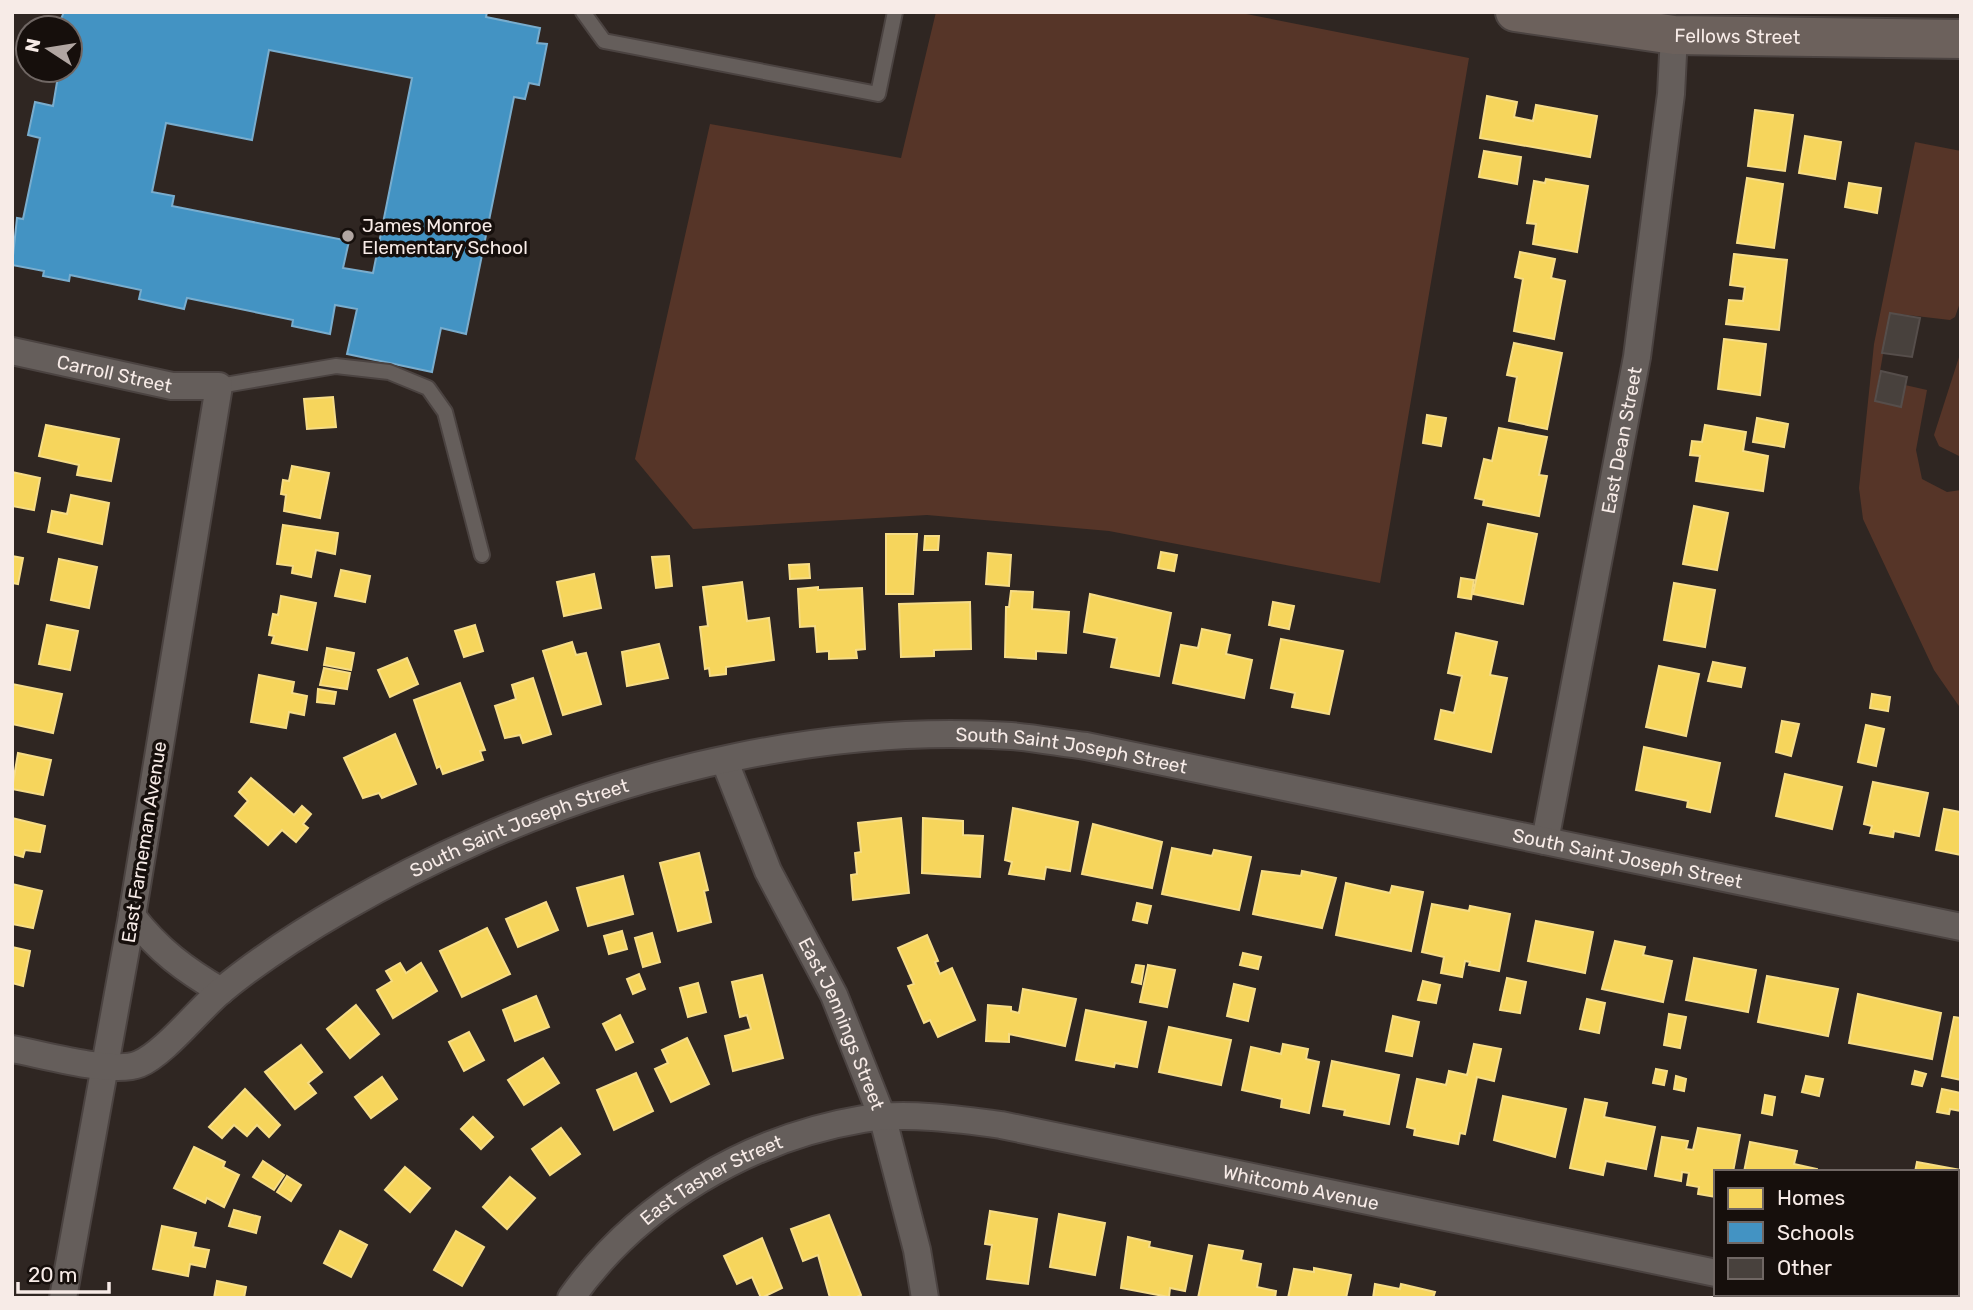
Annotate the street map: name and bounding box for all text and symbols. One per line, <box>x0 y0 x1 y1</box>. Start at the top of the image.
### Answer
north arrow <box>14 14 84 84</box>
street label: Fellows Street <box>1674 24 1801 48</box>
text: N <box>20 36 46 55</box>
place label: James Monroe Elementary School <box>362 214 528 259</box>
marker: James Monroe Elementary School <box>340 228 356 244</box>
street label: Carroll Street <box>55 350 175 397</box>
street label: East Dean Street <box>1596 364 1647 516</box>
street label: South Saint Joseph Street <box>956 723 1190 778</box>
street label: East Farneman Avenue <box>117 740 171 944</box>
street label: South Saint Joseph Street <box>406 773 632 882</box>
street label: South Saint Joseph Street <box>1511 823 1745 893</box>
street label: East Jennings Street <box>794 933 890 1114</box>
street label: East Tasher Street <box>635 1130 786 1230</box>
street label: Whitcomb Avenue <box>1220 1160 1381 1214</box>
legend <box>1714 1170 1959 1296</box>
text: Homes <box>1777 1185 1845 1210</box>
text: Schools <box>1777 1220 1854 1245</box>
scale bar <box>18 1250 108 1294</box>
text: Other <box>1777 1255 1832 1280</box>
text: 20 m <box>28 1262 77 1287</box>

